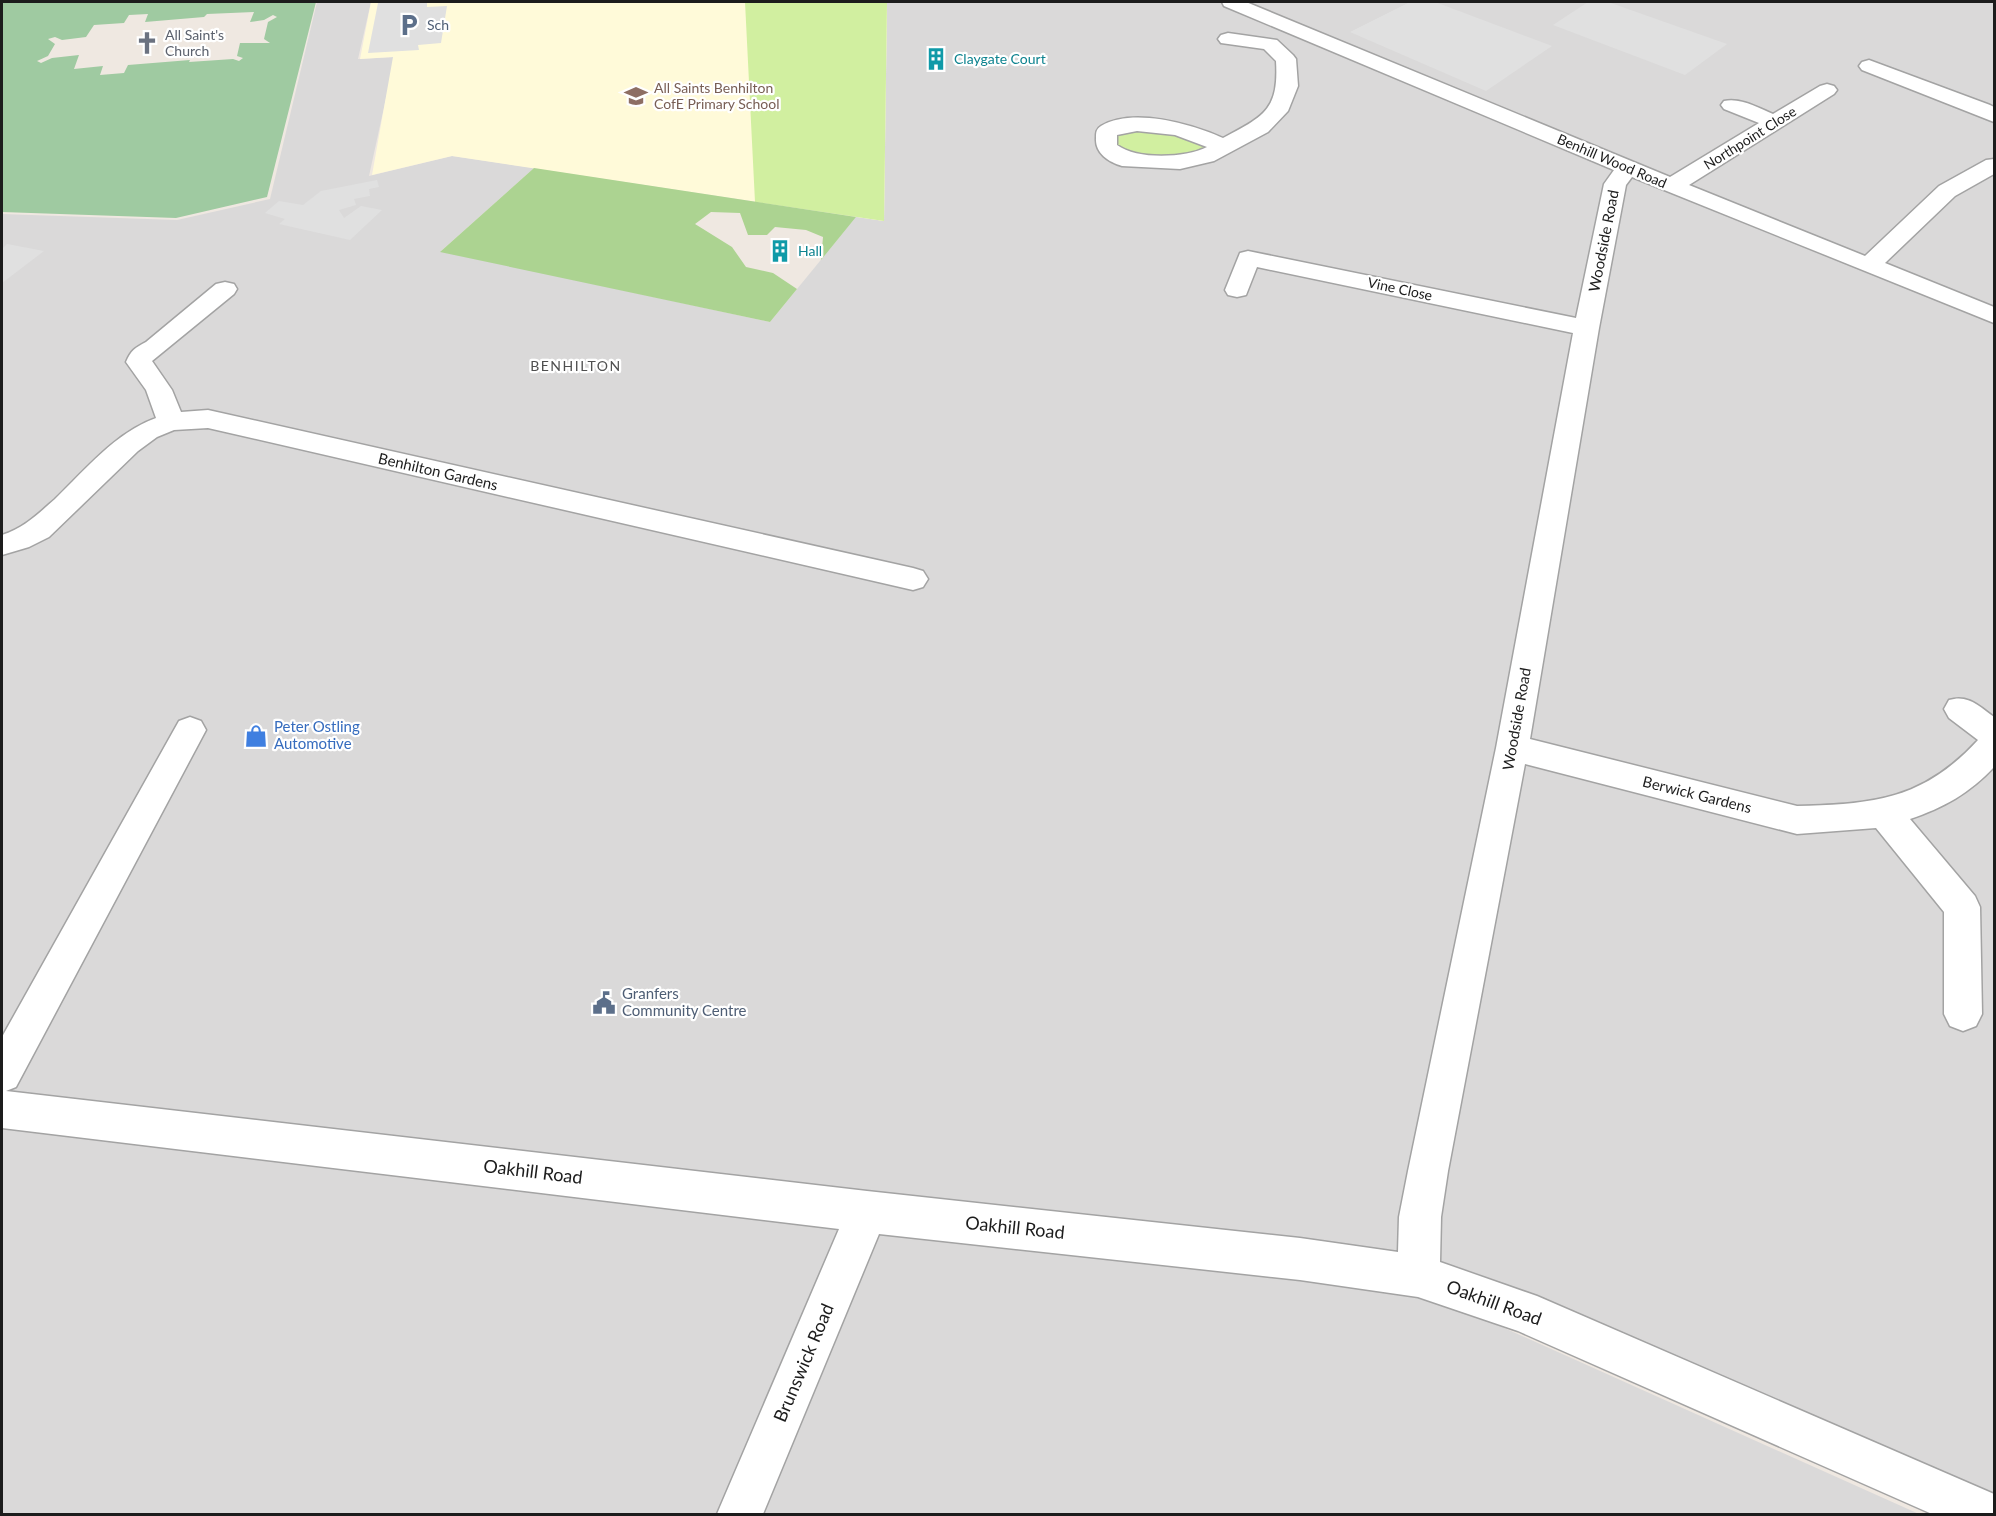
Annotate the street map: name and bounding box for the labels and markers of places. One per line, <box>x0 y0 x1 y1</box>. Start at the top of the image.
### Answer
parking icon: Sch <box>396 12 422 38</box>
place label: Sch <box>427 16 449 33</box>
place label: All Saint's Church <box>165 26 224 59</box>
church icon: All Saint's Church <box>134 30 160 56</box>
building icon: Claygate Court <box>923 46 949 72</box>
place label: Claygate Court <box>954 50 1046 67</box>
place label: All Saints Benhilton CofE Primary School <box>654 79 780 112</box>
school or university icon: All Saints Benhilton CofE Primary School <box>623 83 649 109</box>
building icon: Hall <box>767 238 793 264</box>
place label: Hall <box>798 242 822 259</box>
place label: Peter Ostling Automotive <box>274 717 360 752</box>
shop icon: Peter Ostling Automotive <box>243 723 269 749</box>
place label: Granfers Community Centre <box>622 984 747 1019</box>
public building icon: Granfers Community Centre <box>591 990 617 1016</box>

